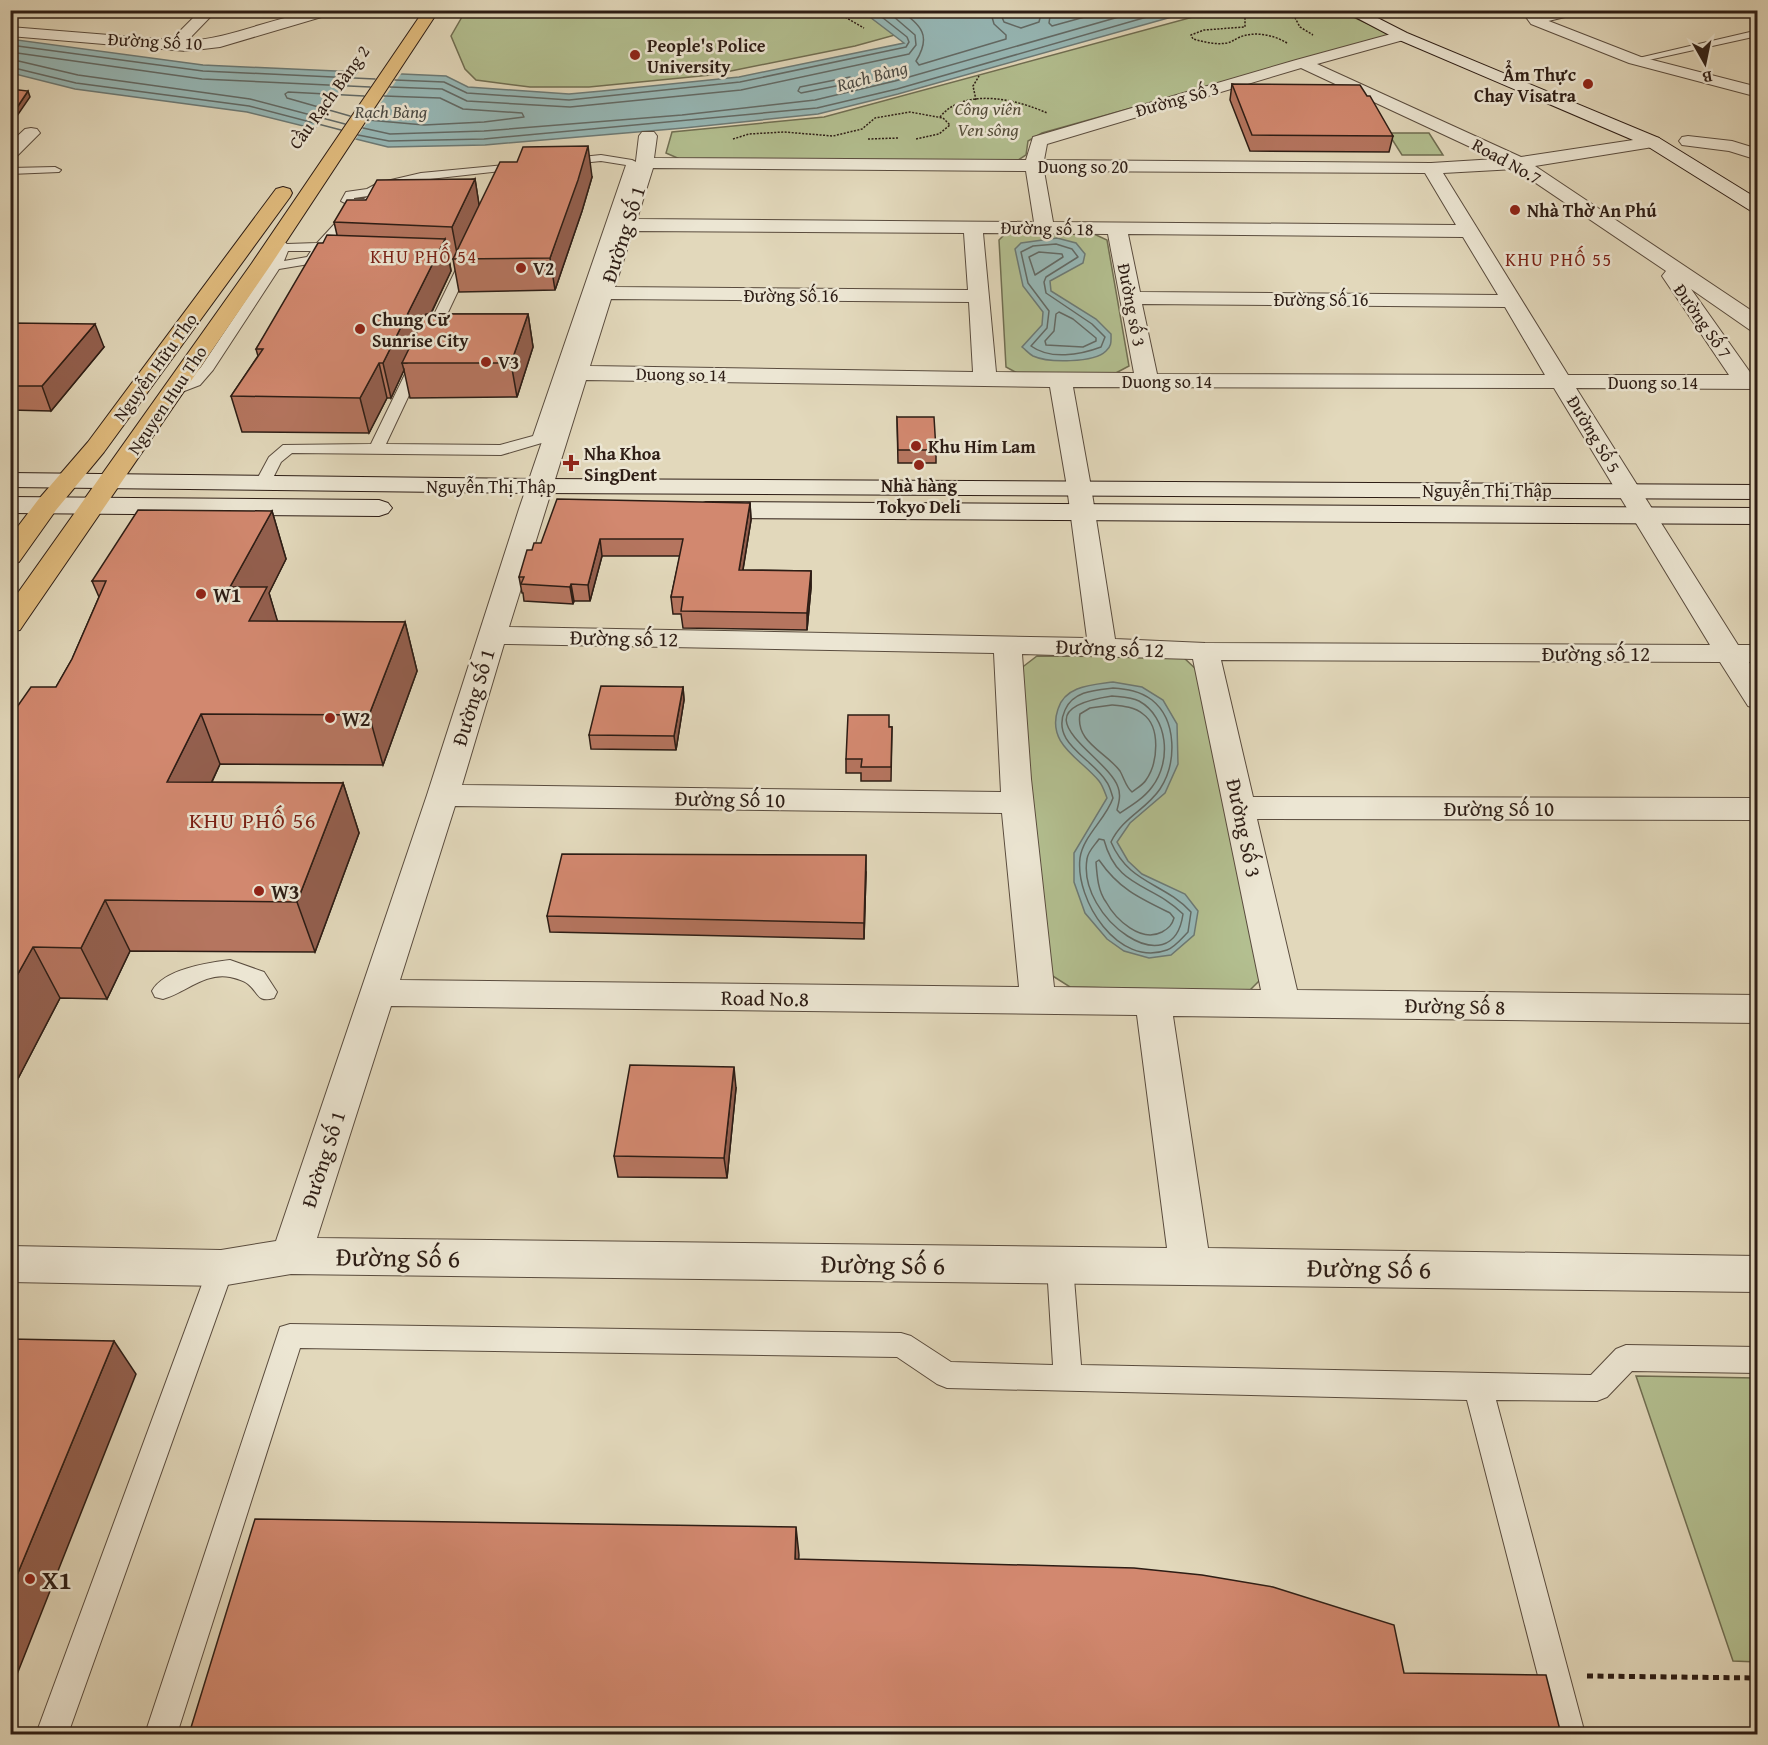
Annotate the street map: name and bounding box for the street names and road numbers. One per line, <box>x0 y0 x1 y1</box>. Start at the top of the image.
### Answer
street label: Đường Số 10 <box>107 25 203 57</box>
street label: Cầu Rạch Bàng 2 <box>282 39 376 155</box>
street label: Đường Số 3 <box>1132 74 1222 124</box>
street label: Road No.7 <box>1467 131 1547 191</box>
street label: Duong so 20 <box>1038 153 1129 180</box>
street label: Đường Số 1 <box>593 182 653 286</box>
street label: Đường số 18 <box>1000 214 1094 242</box>
street label: Đường số 3 <box>1111 261 1153 349</box>
street label: Đường Số 7 <box>1667 278 1739 364</box>
street label: Đường Số 16 <box>744 282 838 309</box>
street label: Đường Số 16 <box>1274 286 1368 313</box>
street label: Nguyễn Hữu Thọ <box>106 307 204 427</box>
street label: Nguyen Huu Tho <box>120 340 214 460</box>
street label: Duong so 14 <box>636 360 726 388</box>
street label: Duong so 14 <box>1122 368 1212 395</box>
street label: Duong so 14 <box>1608 369 1698 396</box>
street label: Đường Số 5 <box>1560 390 1628 478</box>
street label: Nguyễn Thị Thập <box>426 473 556 500</box>
street label: Nguyễn Thị Thập <box>1422 477 1552 504</box>
street label: Đường số 12 <box>569 622 679 654</box>
street label: Đường số 12 <box>1055 631 1165 665</box>
street label: Đường số 12 <box>1542 638 1650 669</box>
street label: Đường Số 1 <box>444 645 502 749</box>
street label: Đường Số 3 <box>1218 776 1270 880</box>
street label: Đường Số 10 <box>675 783 785 815</box>
street label: Đường Số 10 <box>1444 793 1554 824</box>
street label: Road No.8 <box>721 982 809 1014</box>
street label: Đường Số 8 <box>1405 990 1505 1022</box>
street label: Đường Số 1 <box>293 1107 353 1211</box>
street label: Đường Số 6 <box>336 1236 460 1278</box>
street label: Đường Số 6 <box>821 1243 945 1285</box>
street label: Đường Số 6 <box>1307 1247 1431 1289</box>

